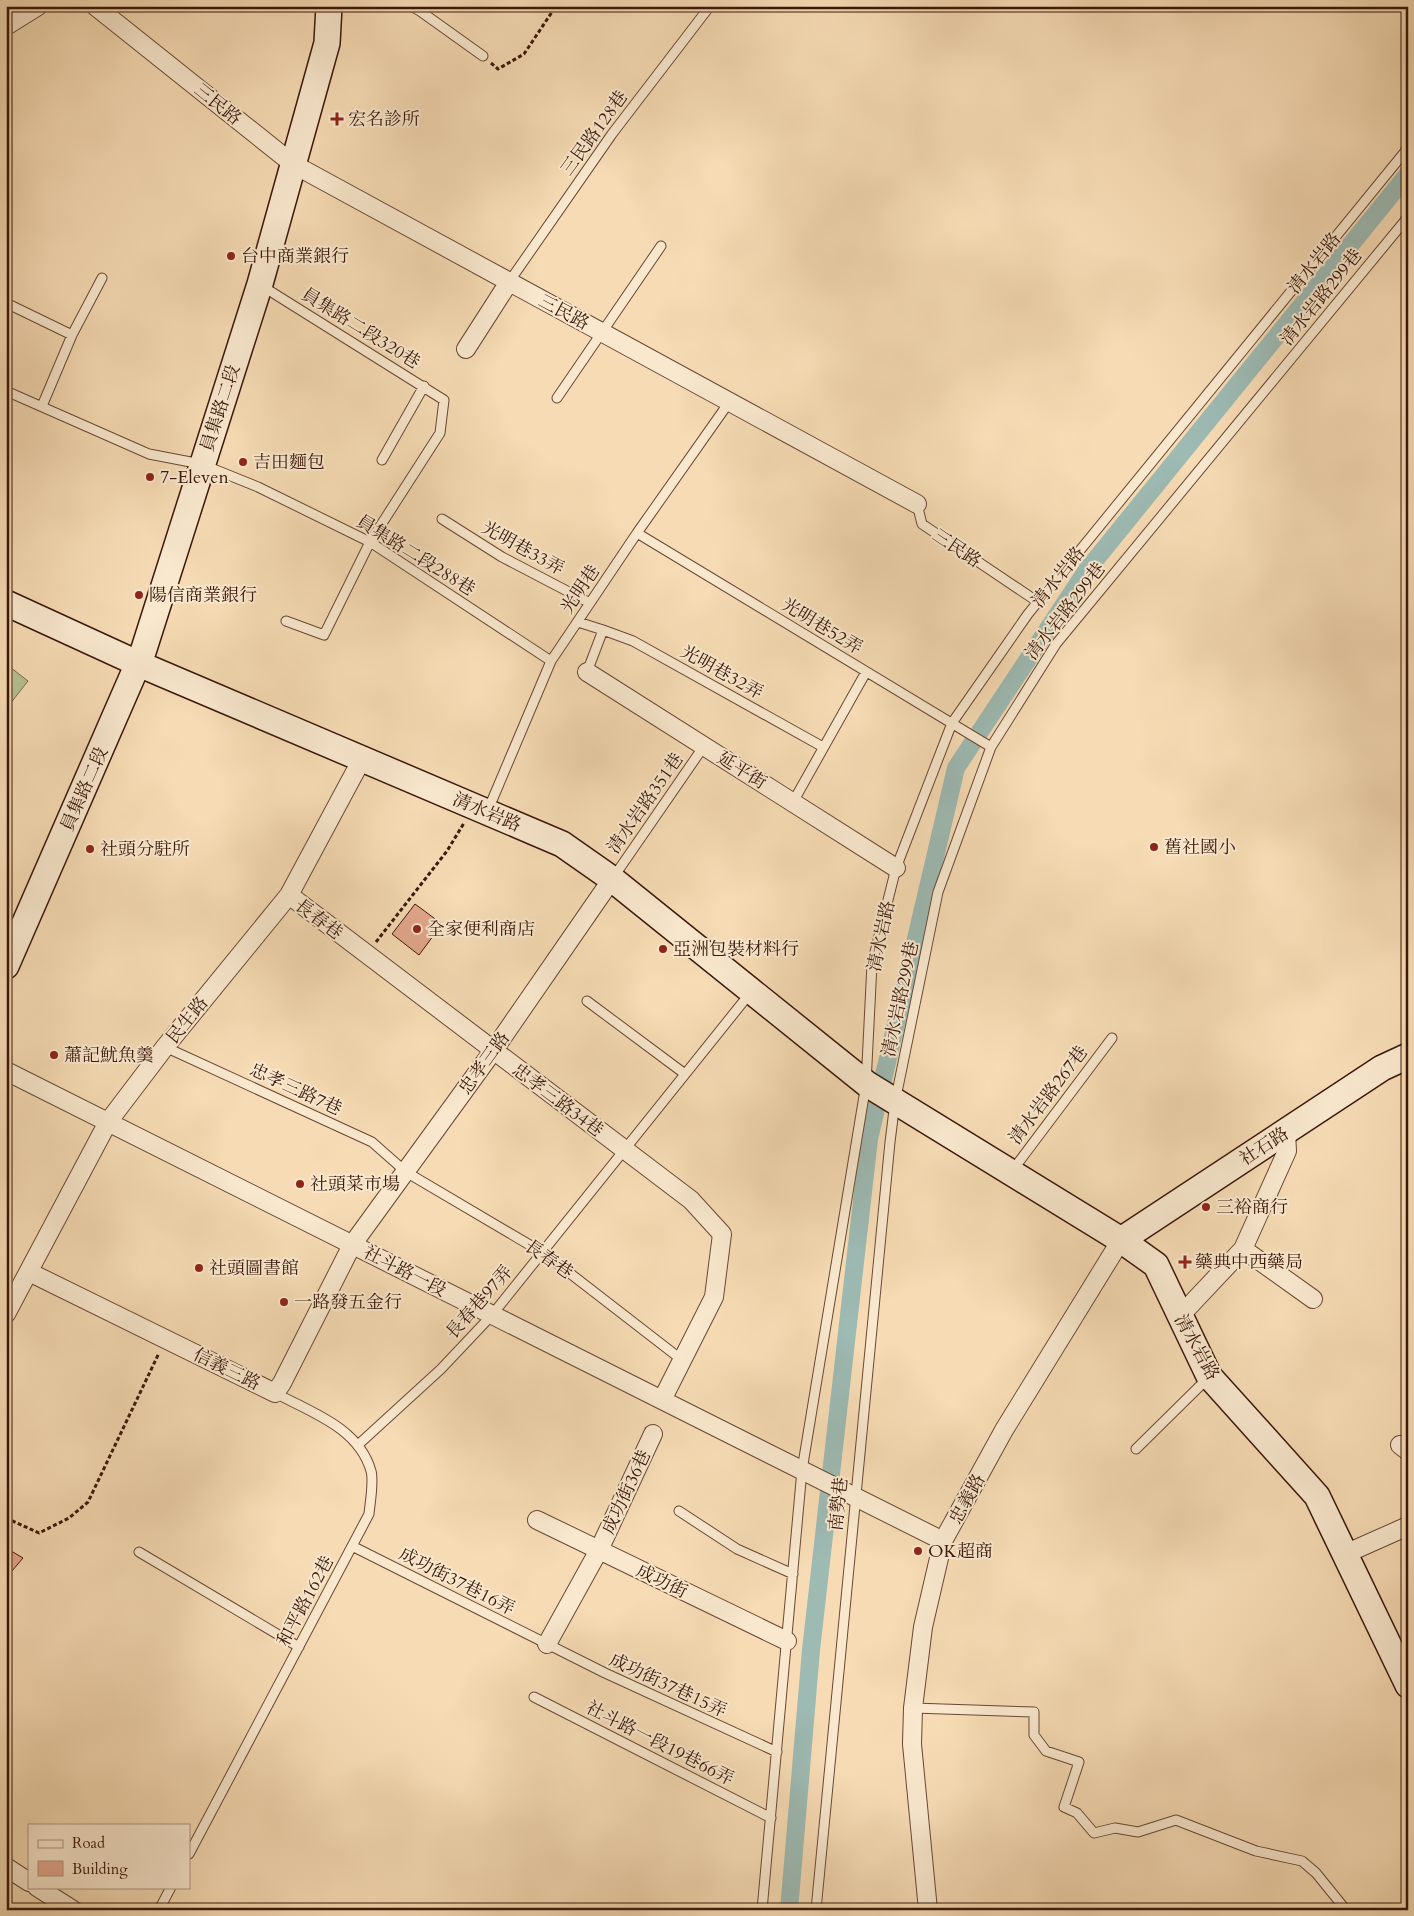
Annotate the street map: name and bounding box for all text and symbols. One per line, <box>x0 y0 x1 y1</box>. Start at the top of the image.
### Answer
street label: 三民路 <box>189 78 247 131</box>
street label: 三民路128巷 <box>555 86 634 181</box>
place label: 宏名診所 <box>348 107 420 132</box>
marker: 宏名診所 <box>330 112 344 126</box>
street label: 清水岩路 <box>1282 227 1347 299</box>
place label: 台中商業銀行 <box>241 244 349 269</box>
street label: 清水岩路299巷 <box>1275 244 1368 351</box>
marker: 台中商業銀行 <box>225 250 237 262</box>
street label: 員集路二段320巷 <box>297 282 425 375</box>
street label: 三民路 <box>534 289 593 336</box>
street label: 員集路二段 <box>195 361 246 455</box>
place label: 吉田麵包 <box>253 450 325 475</box>
marker: 吉田麵包 <box>237 456 249 468</box>
place label: 7-Eleven <box>160 465 229 490</box>
marker: 7-Eleven <box>144 471 156 483</box>
street label: 員集路二段288巷 <box>352 509 480 602</box>
street label: 光明巷33弄 <box>477 516 568 581</box>
street label: 三民路 <box>927 523 986 574</box>
street label: 清水岩路 <box>1026 541 1091 613</box>
street label: 清水岩路299巷 <box>1019 557 1111 665</box>
street label: 光明巷 <box>555 560 606 619</box>
place label: 陽信商業銀行 <box>149 583 257 608</box>
marker: 陽信商業銀行 <box>133 589 145 601</box>
street label: 光明巷52弄 <box>777 592 867 660</box>
street label: 光明巷32弄 <box>676 640 767 705</box>
street label: 員集路二段 <box>55 743 114 835</box>
street label: 延平街 <box>712 746 771 795</box>
street label: 清水岩路351巷 <box>601 748 689 859</box>
street label: 清水岩路 <box>449 787 525 838</box>
place label: 舊社國小 <box>1164 835 1236 860</box>
place label: 社頭分駐所 <box>100 837 190 862</box>
marker: 舊社國小 <box>1148 841 1160 853</box>
marker: 社頭分駐所 <box>84 843 96 855</box>
street label: 長春巷 <box>290 893 348 946</box>
street label: 清水岩路 <box>862 898 901 974</box>
place label: 全家便利商店 <box>427 917 535 942</box>
marker: 全家便利商店 <box>411 923 423 935</box>
place label: 亞洲包裝材料行 <box>673 937 799 962</box>
street label: 清水岩路299巷 <box>876 939 925 1059</box>
marker: 亞洲包裝材料行 <box>657 943 669 955</box>
street label: 民生路 <box>161 991 214 1049</box>
street label: 忠孝三路 <box>453 1027 516 1100</box>
street label: 清水岩路267巷 <box>1003 1041 1094 1150</box>
place label: 蕭記魷魚羹 <box>64 1043 154 1068</box>
marker: 蕭記魷魚羹 <box>48 1049 60 1061</box>
street label: 忠孝三路7巷 <box>246 1057 346 1122</box>
street label: 忠孝三路34巷 <box>507 1058 609 1143</box>
street label: 社石路 <box>1235 1121 1294 1172</box>
place label: 社頭菜市場 <box>310 1172 400 1197</box>
marker: 社頭菜市場 <box>294 1178 306 1190</box>
place label: 三裕商行 <box>1216 1195 1288 1220</box>
marker: 三裕商行 <box>1200 1201 1212 1213</box>
street label: 長春巷 <box>519 1234 578 1285</box>
street label: 社斗路一段 <box>359 1240 451 1303</box>
place label: 藥典中西藥局 <box>1195 1250 1303 1275</box>
place label: 社頭圖書館 <box>209 1256 299 1281</box>
marker: 藥典中西藥局 <box>1179 1256 1191 1268</box>
street label: 長春巷97弄 <box>440 1260 518 1345</box>
marker: 社頭圖書館 <box>193 1262 205 1274</box>
place label: 一路發五金行 <box>294 1290 402 1315</box>
marker: 一路發五金行 <box>278 1296 290 1308</box>
street label: 清水岩路 <box>1168 1310 1225 1385</box>
street label: 信義三路 <box>189 1342 265 1396</box>
street label: 成功街36巷 <box>596 1446 657 1538</box>
street label: 忠義路 <box>943 1470 991 1529</box>
street label: 南勢巷 <box>823 1476 854 1532</box>
place label: OK超商 <box>928 1539 993 1564</box>
street label: 成功街37巷16弄 <box>395 1542 519 1621</box>
marker: OK超商 <box>912 1545 924 1557</box>
street label: 和平路162巷 <box>271 1551 340 1651</box>
street label: 成功街 <box>632 1558 692 1605</box>
street label: 成功街37巷15弄 <box>605 1647 731 1724</box>
street label: 社斗路一段19巷66弄 <box>582 1695 738 1792</box>
legend <box>28 1824 190 1888</box>
text: Road <box>72 1833 105 1853</box>
text: Building <box>72 1859 128 1879</box>

